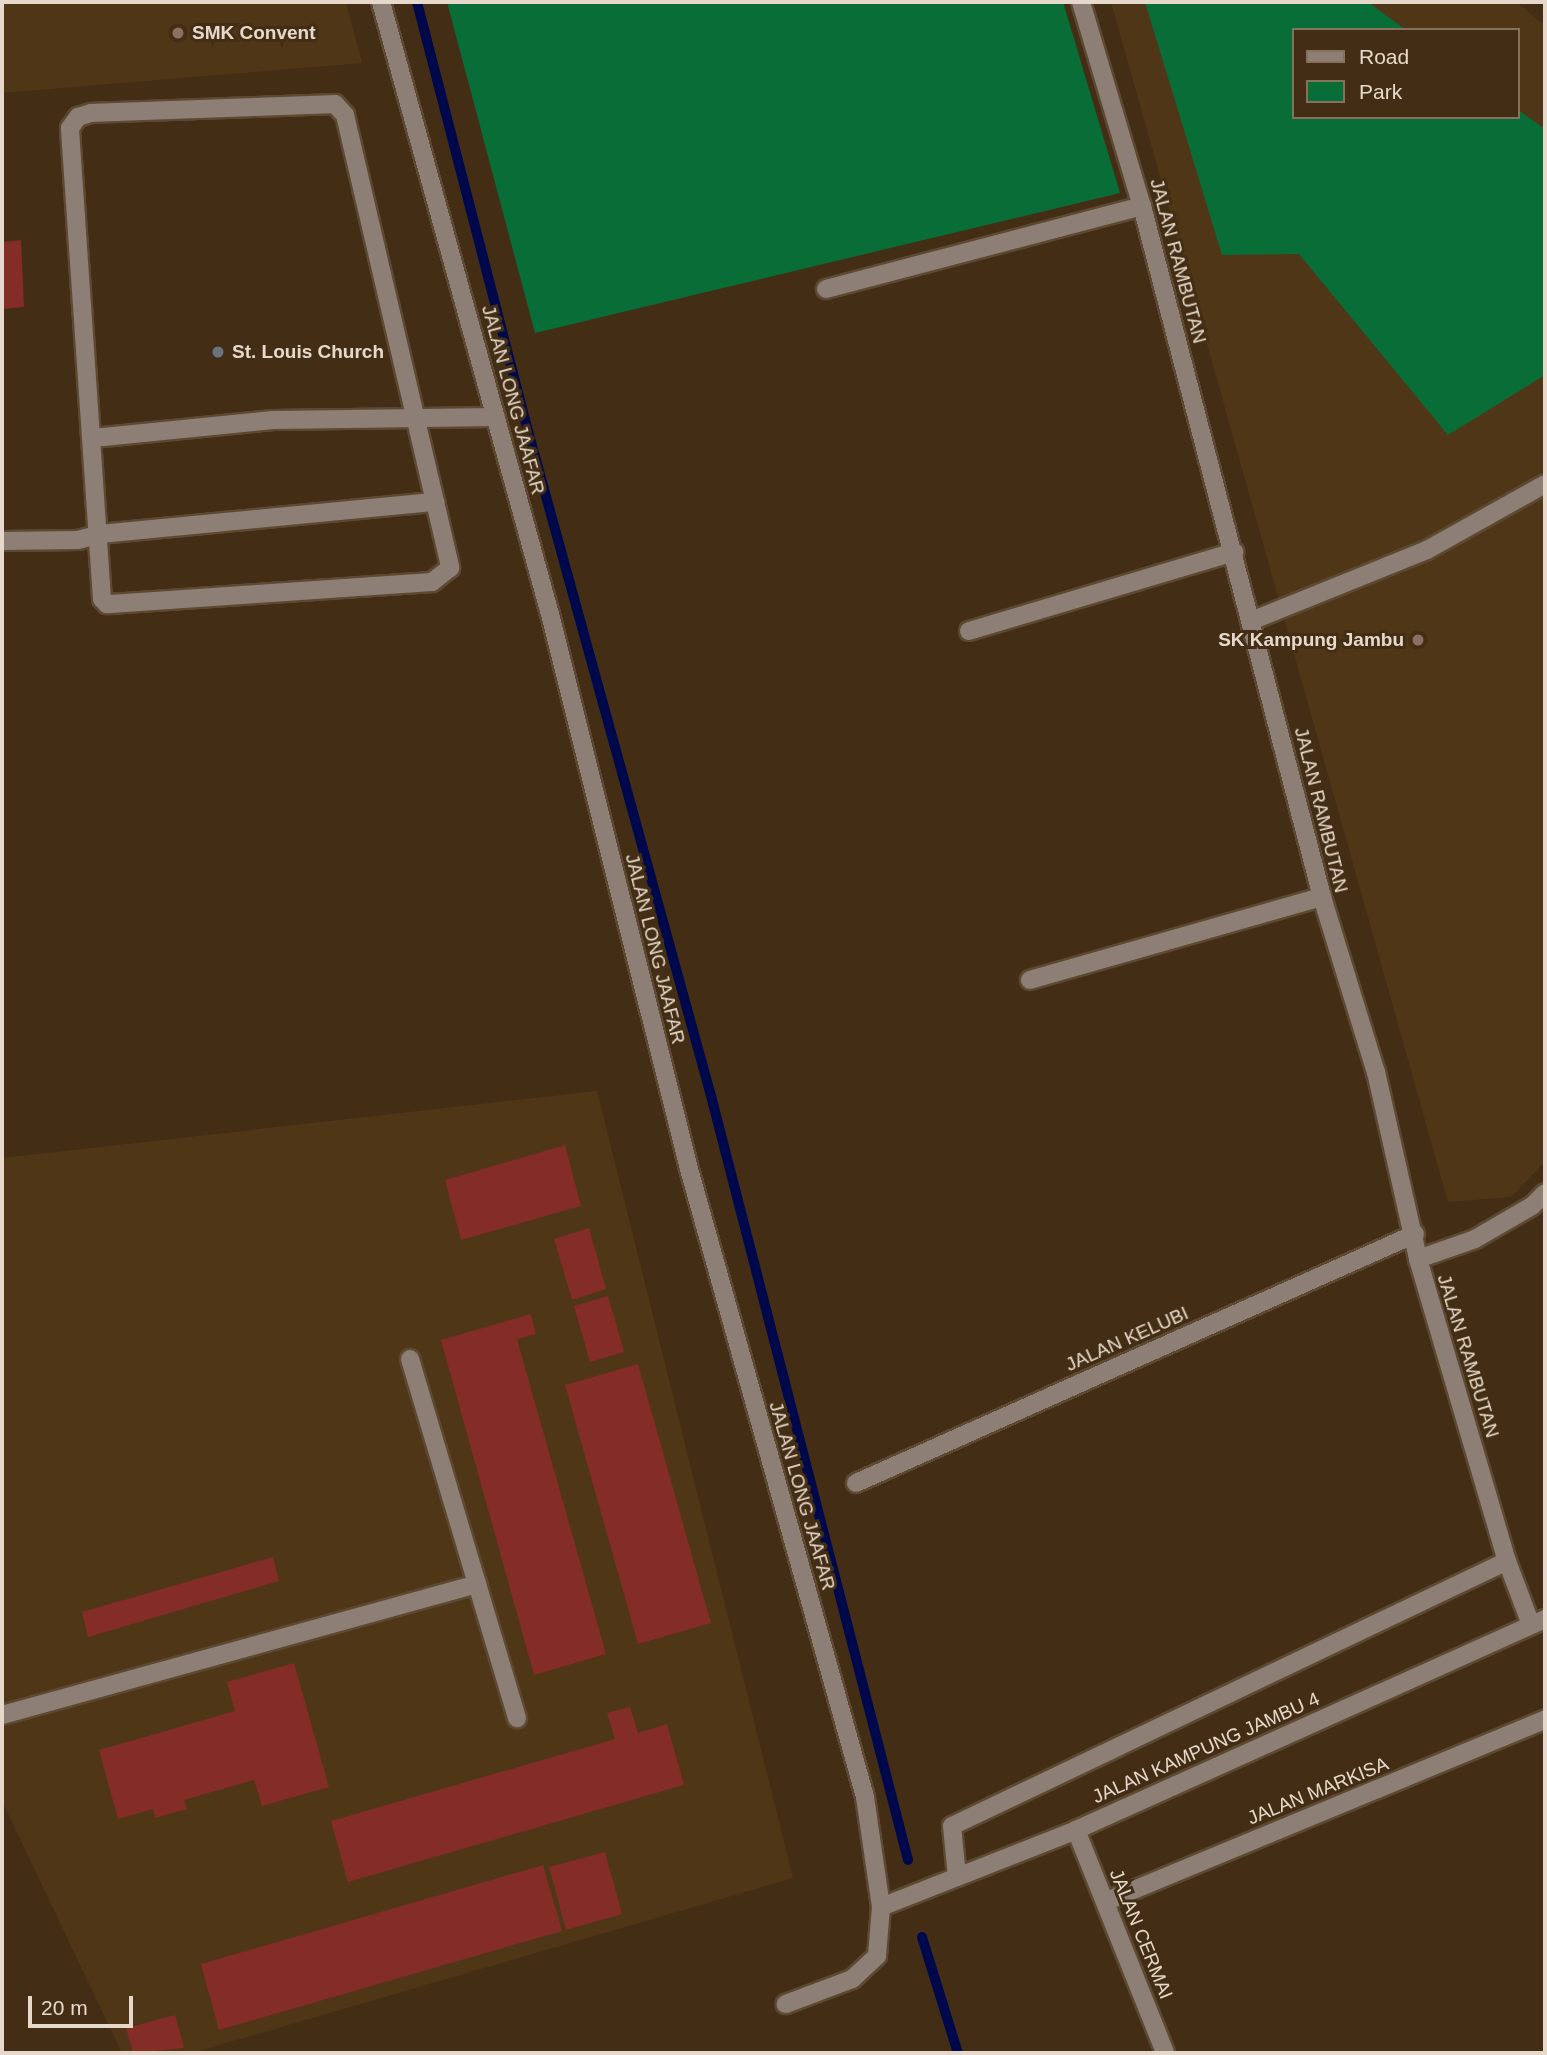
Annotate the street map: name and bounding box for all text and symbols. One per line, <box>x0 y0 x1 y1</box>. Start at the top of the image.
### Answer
place label: SMK Convent <box>192 22 316 44</box>
marker: SMK Convent <box>170 25 186 41</box>
legend <box>1292 28 1519 119</box>
text: Road <box>1359 45 1409 68</box>
text: Park <box>1359 80 1402 103</box>
street label: JALAN RAMBUTAN <box>1145 176 1211 346</box>
street label: JALAN LONG JAAFAR <box>477 303 549 497</box>
place label: St. Louis Church <box>232 341 384 363</box>
marker: St. Louis Church <box>210 344 226 360</box>
place label: SK Kampung Jambu <box>1218 629 1404 651</box>
marker: SK Kampung Jambu <box>1410 632 1426 648</box>
street label: JALAN RAMBUTAN <box>1289 725 1353 895</box>
street label: JALAN LONG JAAFAR <box>620 851 690 1047</box>
street label: JALAN RAMBUTAN <box>1432 1272 1504 1440</box>
street label: JALAN KELUBI <box>1062 1302 1192 1376</box>
street label: JALAN LONG JAAFAR <box>764 1399 840 1593</box>
street label: JALAN KAMPUNG JAMBU 4 <box>1089 1688 1323 1808</box>
street label: JALAN MARKISA <box>1244 1752 1392 1830</box>
street label: JALAN CERMAI <box>1105 1866 1177 2002</box>
scale bar <box>32 1982 136 2026</box>
text: 20 m <box>41 1996 88 2019</box>

